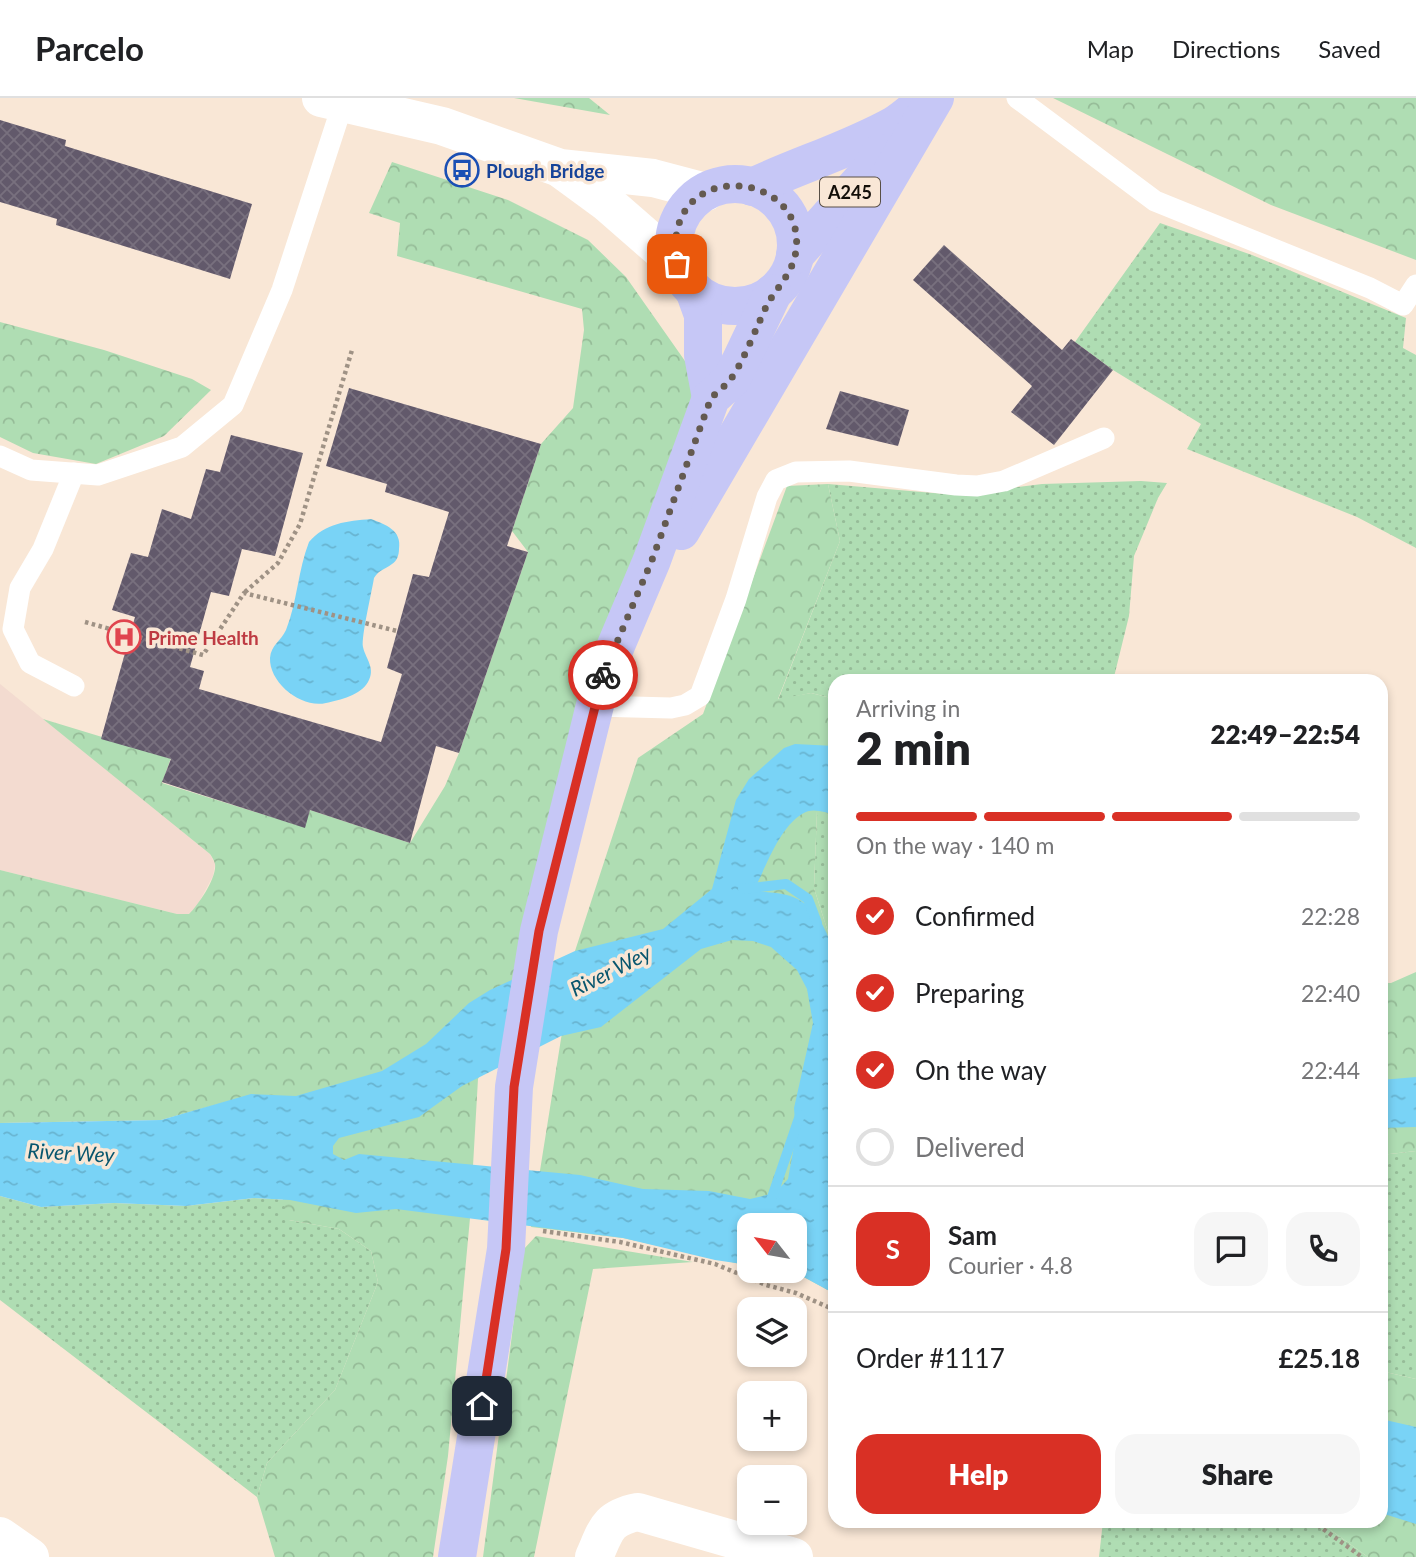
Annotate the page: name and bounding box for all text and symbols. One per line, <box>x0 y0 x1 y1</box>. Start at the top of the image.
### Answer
text: Parcelo <box>35 28 144 68</box>
text: Map <box>1087 34 1134 63</box>
text: Directions <box>1172 34 1280 63</box>
text: Saved <box>1318 34 1381 63</box>
bus stop icon: Plough Bridge <box>443 151 481 189</box>
place label: Plough Bridge <box>486 159 604 182</box>
road number: A245 <box>820 178 880 206</box>
pin <box>647 234 707 294</box>
icon: bag <box>658 245 696 283</box>
hospital icon: Prime Health <box>105 618 143 656</box>
place label: Prime Health <box>148 626 259 649</box>
courier <box>568 640 638 710</box>
icon: bike <box>584 656 622 694</box>
text: Arriving in <box>856 694 960 722</box>
text: 22:49–22:54 <box>1210 718 1360 750</box>
text: 2 min <box>856 720 971 775</box>
text: On the way · 140 m <box>856 831 1055 859</box>
icon: check <box>856 897 894 935</box>
text: Confirmed <box>915 900 1035 932</box>
text: 22:28 <box>1301 902 1360 930</box>
water label: River Wey <box>566 939 655 1001</box>
icon: check <box>856 974 894 1012</box>
text: Preparing <box>915 977 1024 1009</box>
text: 22:40 <box>1301 979 1360 1007</box>
icon: check <box>856 1051 894 1089</box>
text: On the way <box>915 1054 1047 1086</box>
text: 22:44 <box>1301 1056 1360 1084</box>
text: Delivered <box>915 1131 1025 1163</box>
water label: River Wey <box>27 1137 116 1167</box>
button: chat <box>1194 1212 1268 1286</box>
button: phone <box>1286 1212 1360 1286</box>
north arrow <box>737 1213 807 1283</box>
map controls <box>737 1213 807 1535</box>
text: Sam <box>948 1219 997 1251</box>
text: S <box>886 1233 900 1265</box>
text: Courier · 4.8 <box>948 1251 1073 1279</box>
button: layers <box>737 1297 807 1367</box>
text: Order #1117 <box>856 1342 1005 1374</box>
text: £25.18 <box>1278 1342 1360 1374</box>
pin <box>452 1376 512 1436</box>
button: + <box>737 1381 807 1451</box>
icon: home <box>463 1387 501 1425</box>
button: Help <box>856 1434 1101 1514</box>
button: Share <box>1115 1434 1360 1514</box>
button: − <box>737 1465 807 1535</box>

